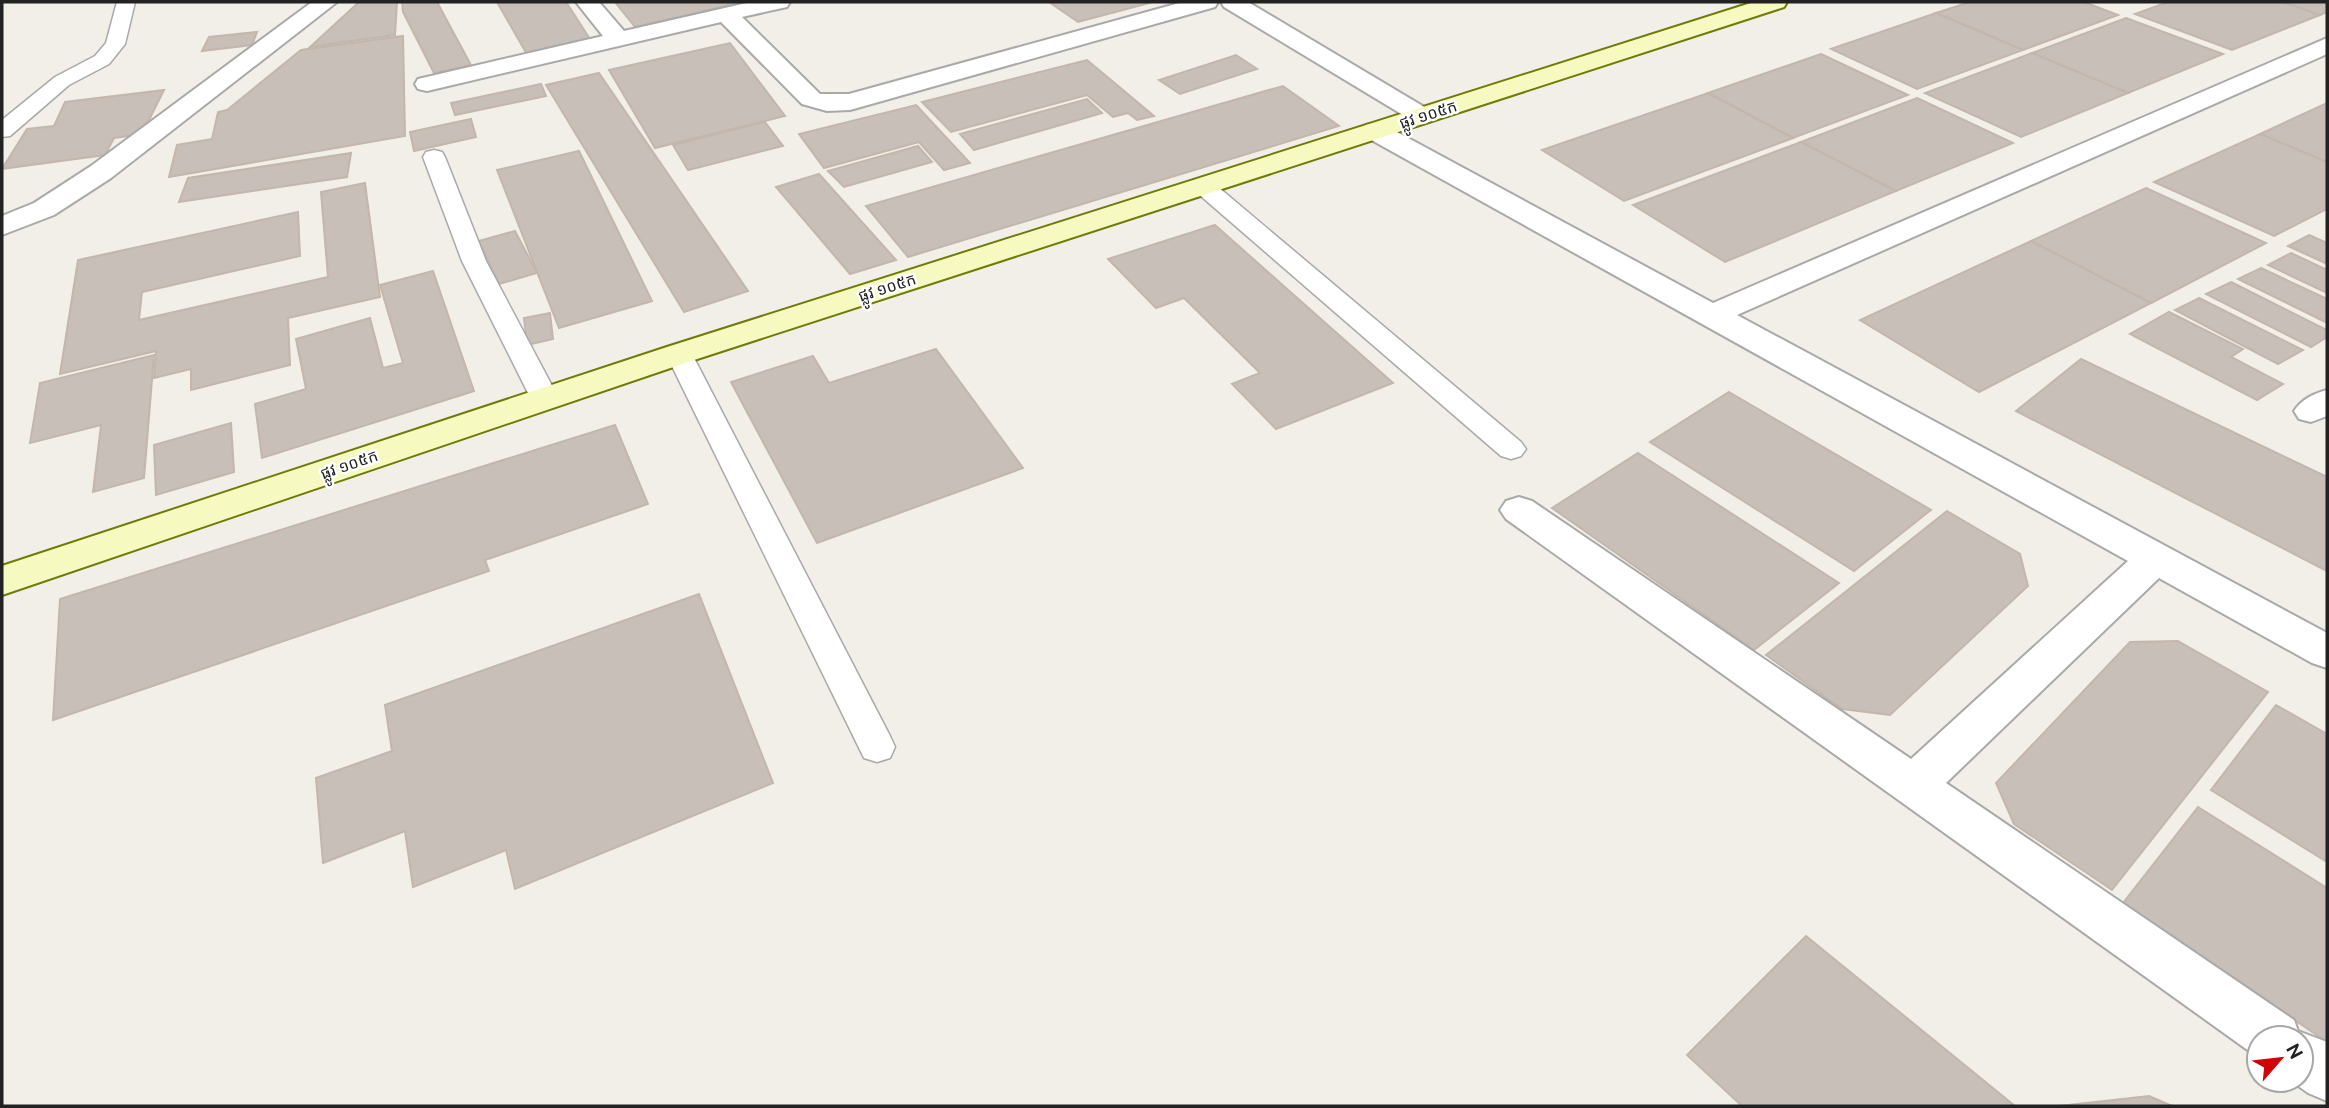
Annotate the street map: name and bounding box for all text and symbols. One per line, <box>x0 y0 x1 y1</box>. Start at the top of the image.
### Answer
street label: ផ្លូវ ១០៥ក <box>1397 96 1461 137</box>
street label: ផ្លូវ ១០៥ក <box>856 269 920 310</box>
street label: ផ្លូវ ១០៥ក <box>318 446 382 488</box>
north arrow <box>2245 1024 2315 1094</box>
text: N <box>2282 1040 2308 1062</box>

